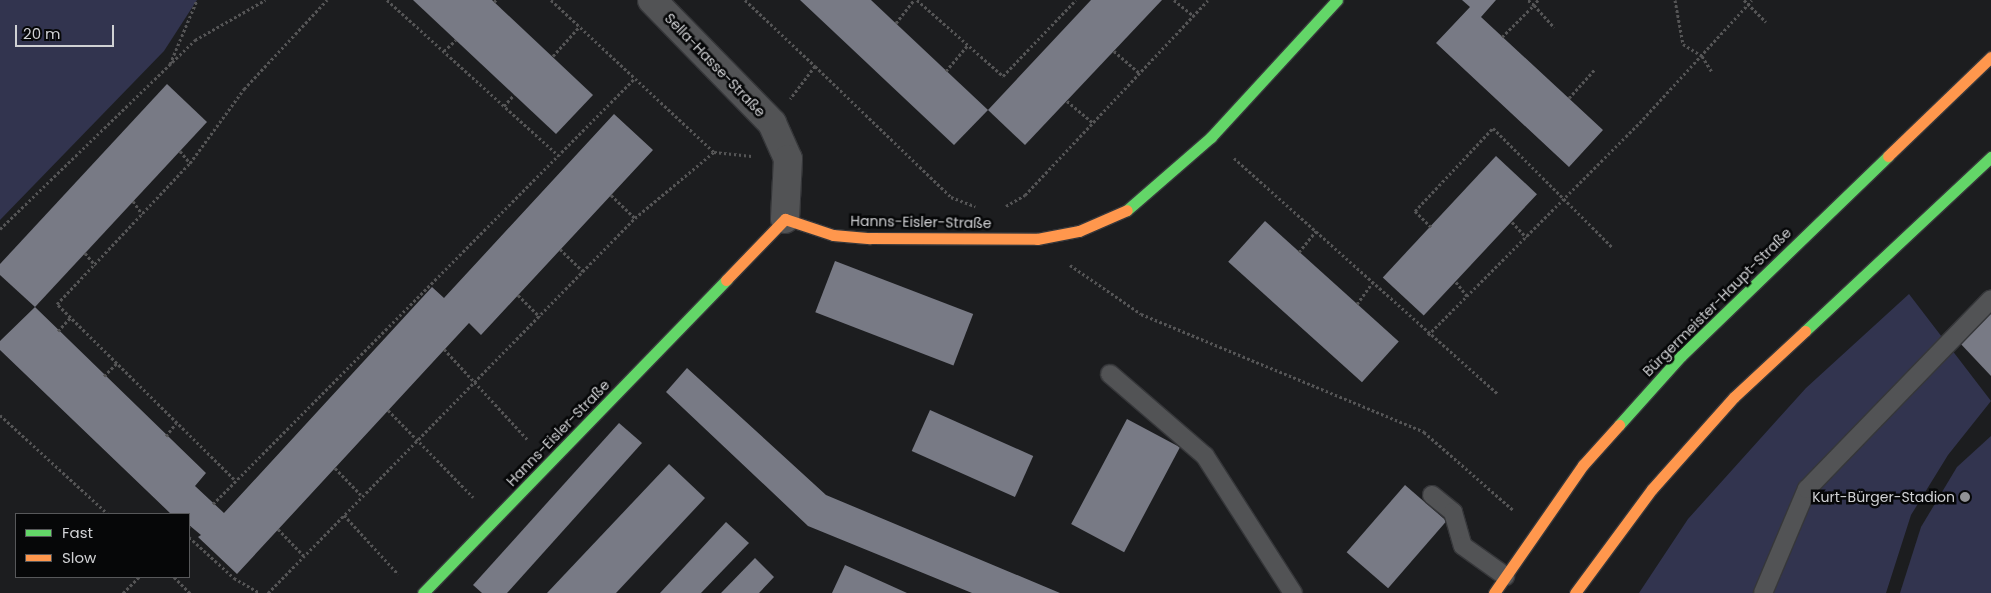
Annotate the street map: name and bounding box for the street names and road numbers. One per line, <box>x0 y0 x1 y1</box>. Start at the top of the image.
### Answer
street label: Sella-Hasse-Straße <box>661 10 769 120</box>
street label: Hanns-Eisler-Straße <box>850 212 992 232</box>
street label: Bürgermeister-Haupt-Straße <box>1639 224 1795 380</box>
street label: Hanns-Eisler-Straße <box>503 376 613 490</box>

